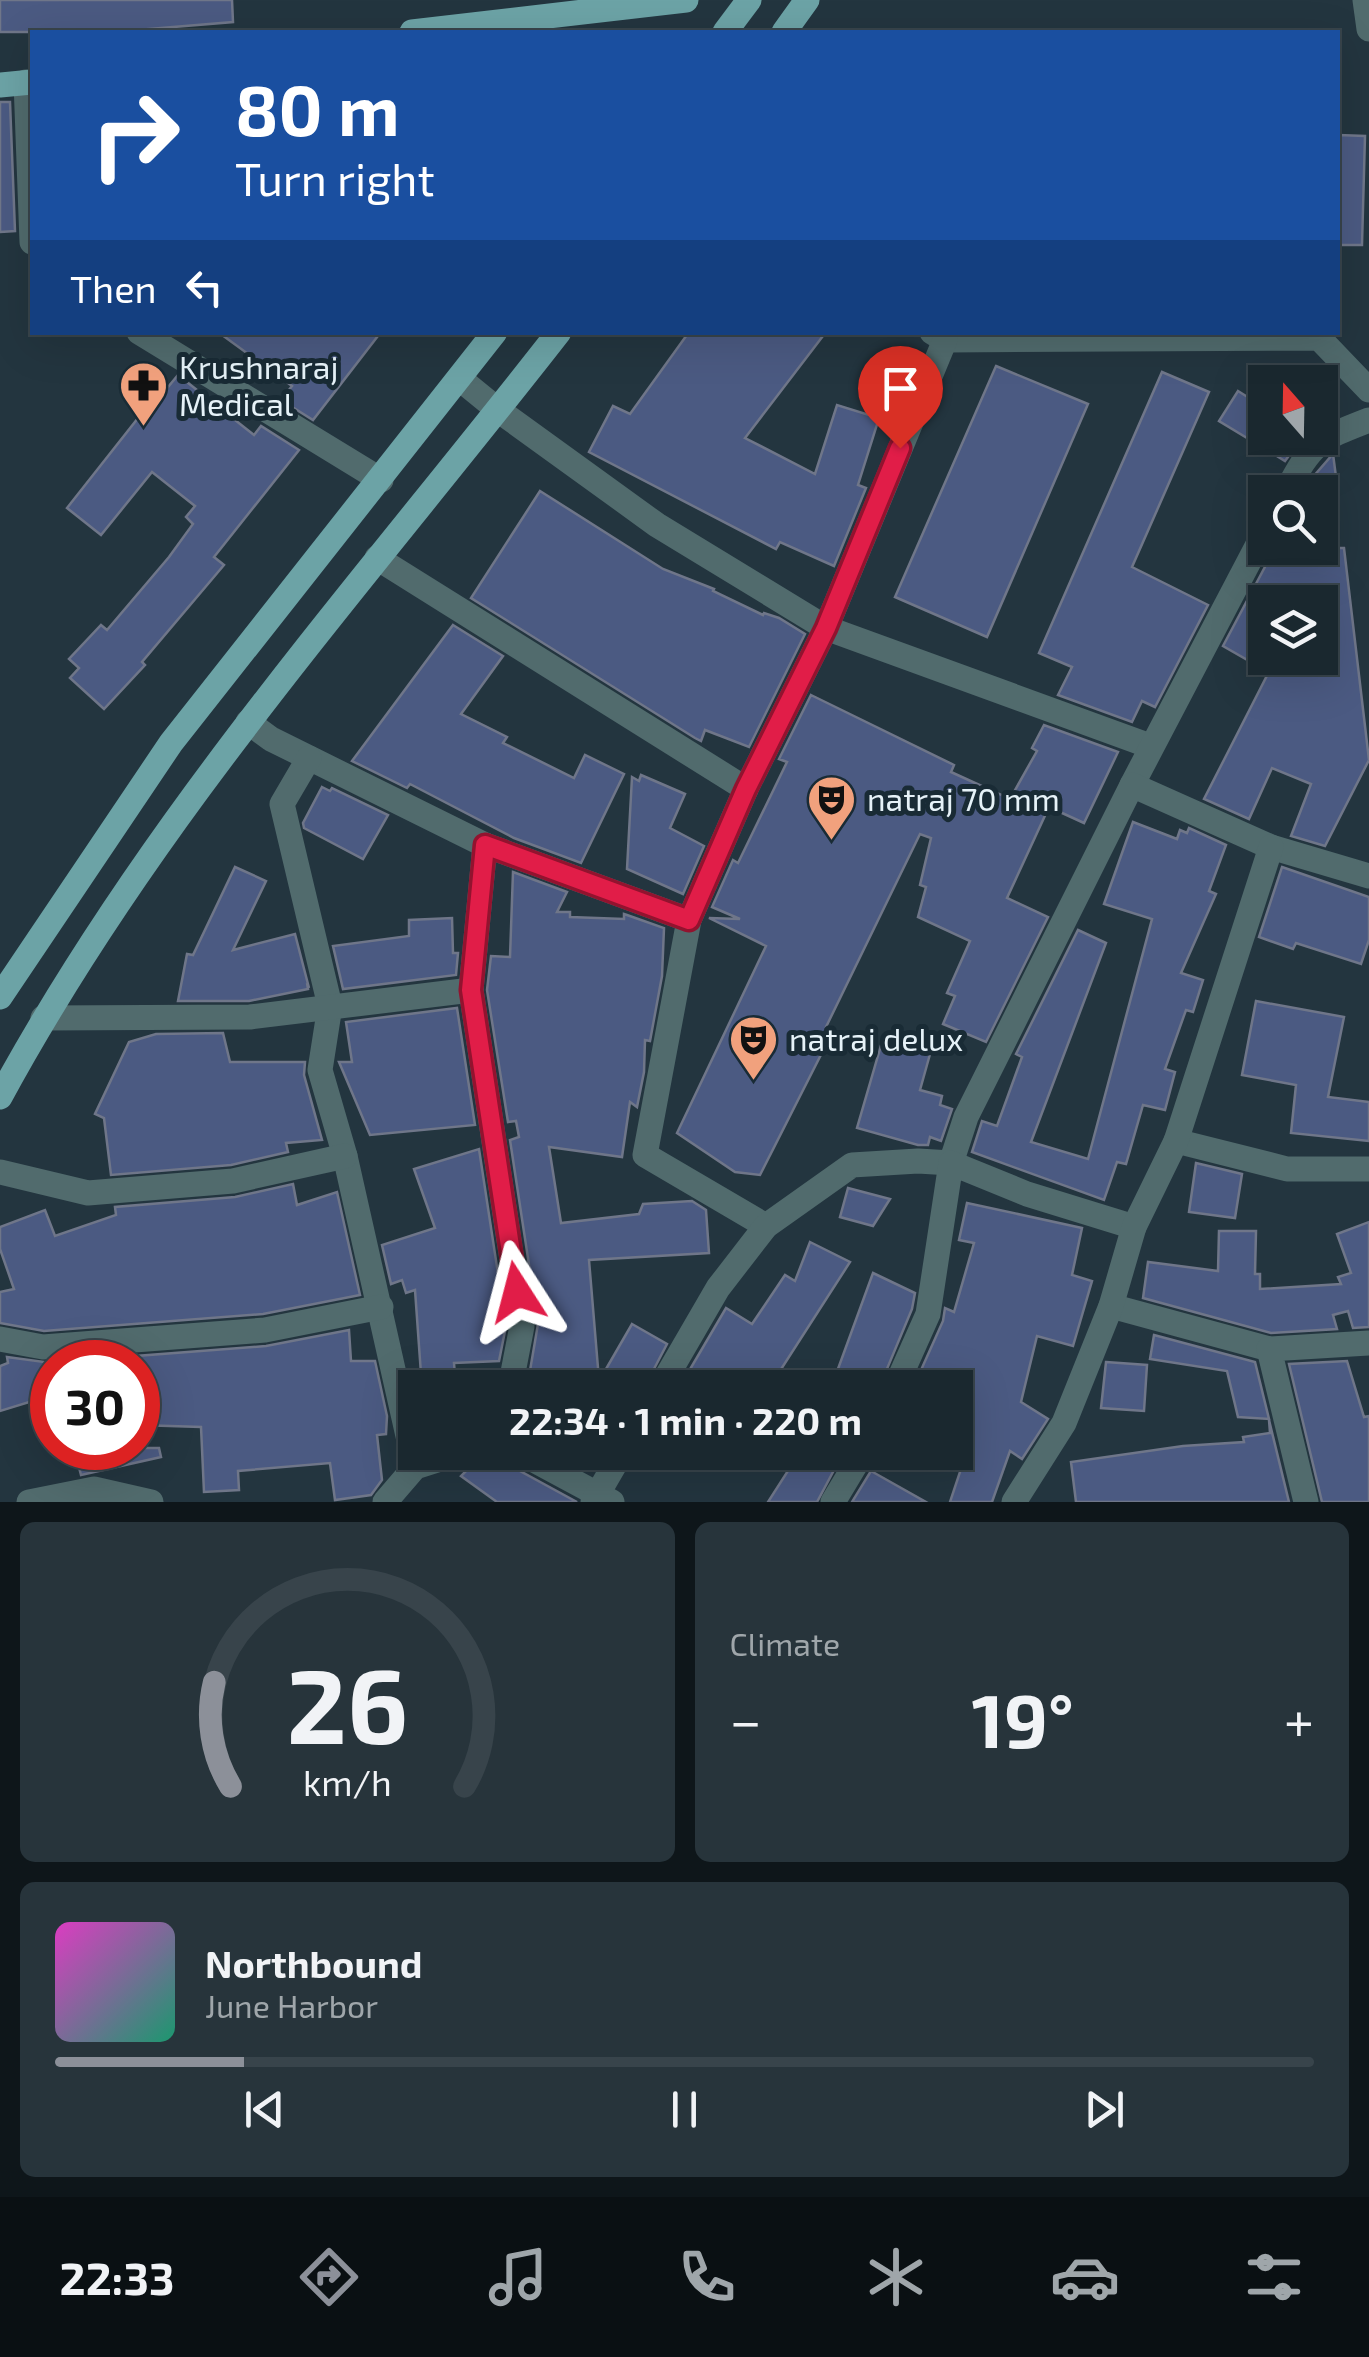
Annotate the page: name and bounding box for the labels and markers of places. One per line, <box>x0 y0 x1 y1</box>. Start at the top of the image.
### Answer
pin <box>858 346 943 449</box>
place label: Krushnaraj Medical <box>179 347 338 422</box>
pharmacy icon: Krushnaraj Medical <box>118 360 170 428</box>
theatre icon: natraj 70 mm <box>806 774 858 842</box>
place label: natraj 70 mm <box>867 779 1060 818</box>
theatre icon: natraj delux <box>728 1014 780 1082</box>
place label: natraj delux <box>789 1019 963 1058</box>

